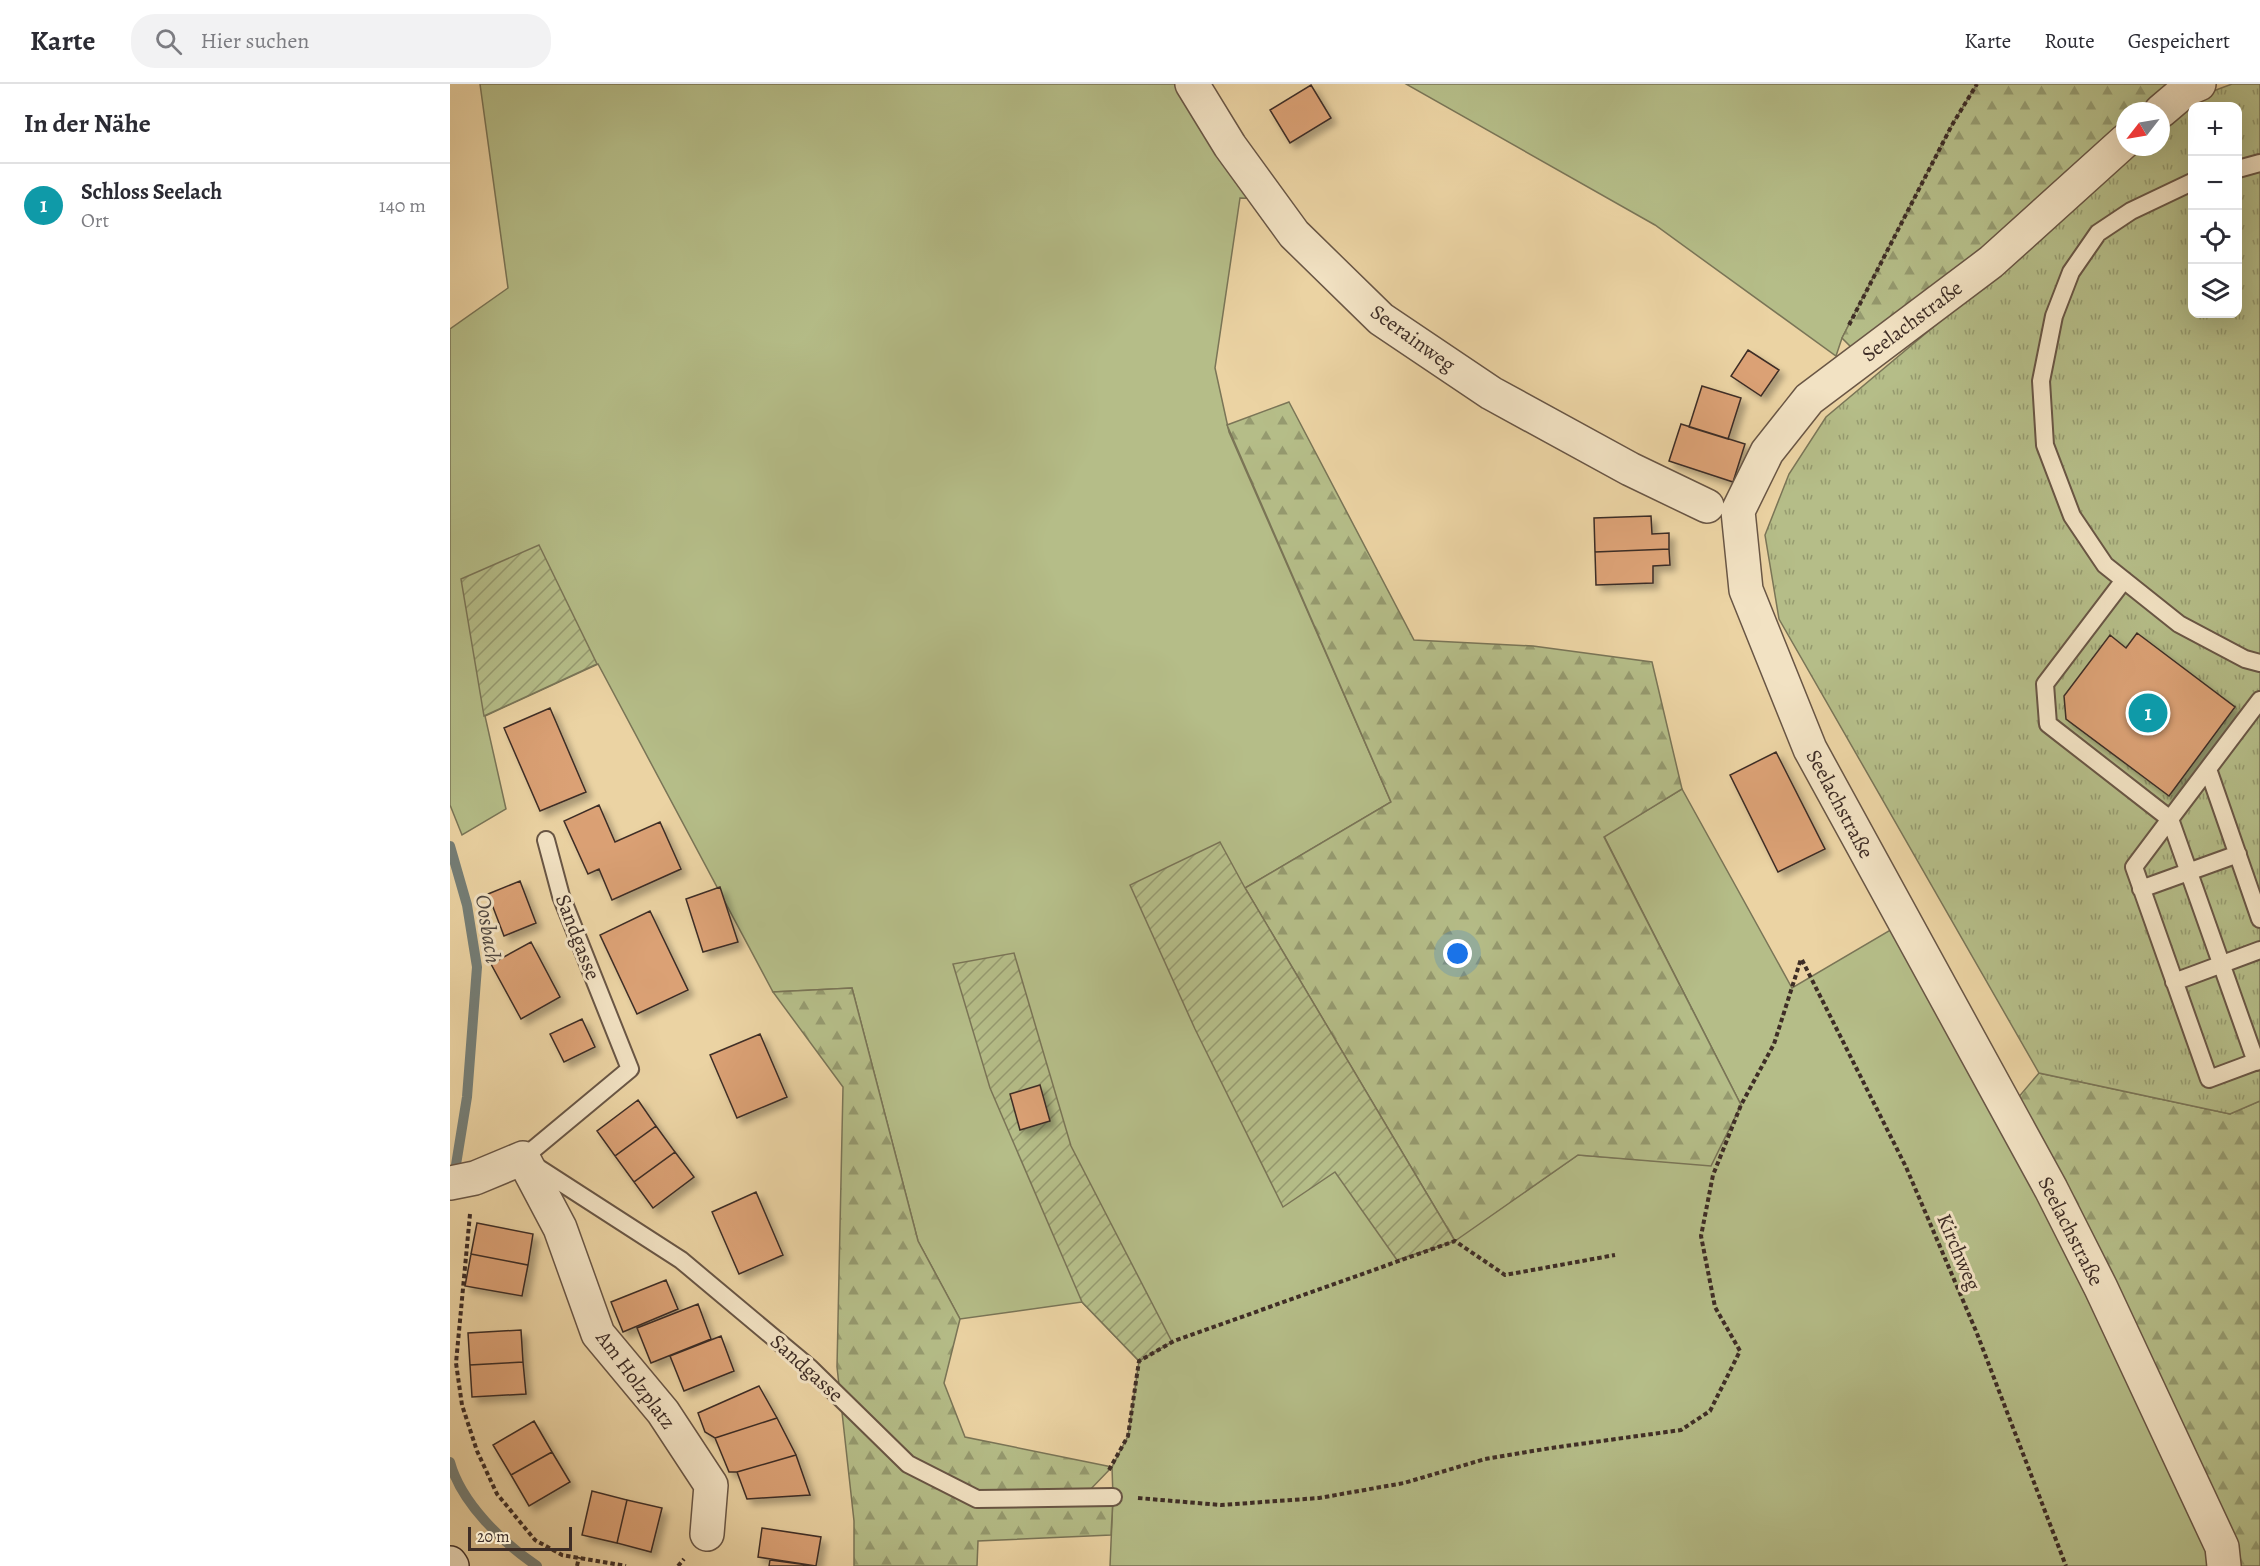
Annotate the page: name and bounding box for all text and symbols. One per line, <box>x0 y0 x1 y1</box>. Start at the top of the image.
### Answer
search box <box>131 14 551 68</box>
text: Karte <box>30 22 95 60</box>
icon: search <box>152 25 185 58</box>
text: Hier suchen <box>200 26 309 56</box>
text: Karte <box>1964 27 2011 55</box>
text: Route <box>2044 27 2095 55</box>
text: Gespeichert <box>2128 27 2230 55</box>
north arrow <box>2116 102 2170 156</box>
map controls <box>2188 102 2242 318</box>
button: + <box>2188 102 2242 156</box>
text: In der Nähe <box>24 106 151 141</box>
button: − <box>2188 156 2242 210</box>
text: Schloss Seelach <box>81 177 222 207</box>
text: 1 <box>40 192 47 219</box>
text: 140 m <box>379 192 426 219</box>
text: Ort <box>81 207 109 234</box>
button: locate <box>2188 210 2242 264</box>
button: layers <box>2188 264 2242 318</box>
street label: Seelachstraße <box>1856 274 1968 368</box>
street label: Seerainweg <box>1365 298 1461 379</box>
pin: 1 <box>2128 690 2168 736</box>
street label: Seelachstraße <box>1800 745 1880 863</box>
street label: Sandgasse <box>549 890 607 984</box>
water label: Oosbach <box>468 892 508 966</box>
your location <box>1443 939 1472 968</box>
street label: Seelachstraße <box>2031 1171 2111 1291</box>
street label: Kirchweg <box>1930 1209 1988 1295</box>
street label: Am Holzplatz <box>589 1324 682 1435</box>
street label: Sandgasse <box>764 1328 850 1408</box>
scale bar <box>468 1524 572 1552</box>
text: 20 m <box>477 1526 510 1548</box>

